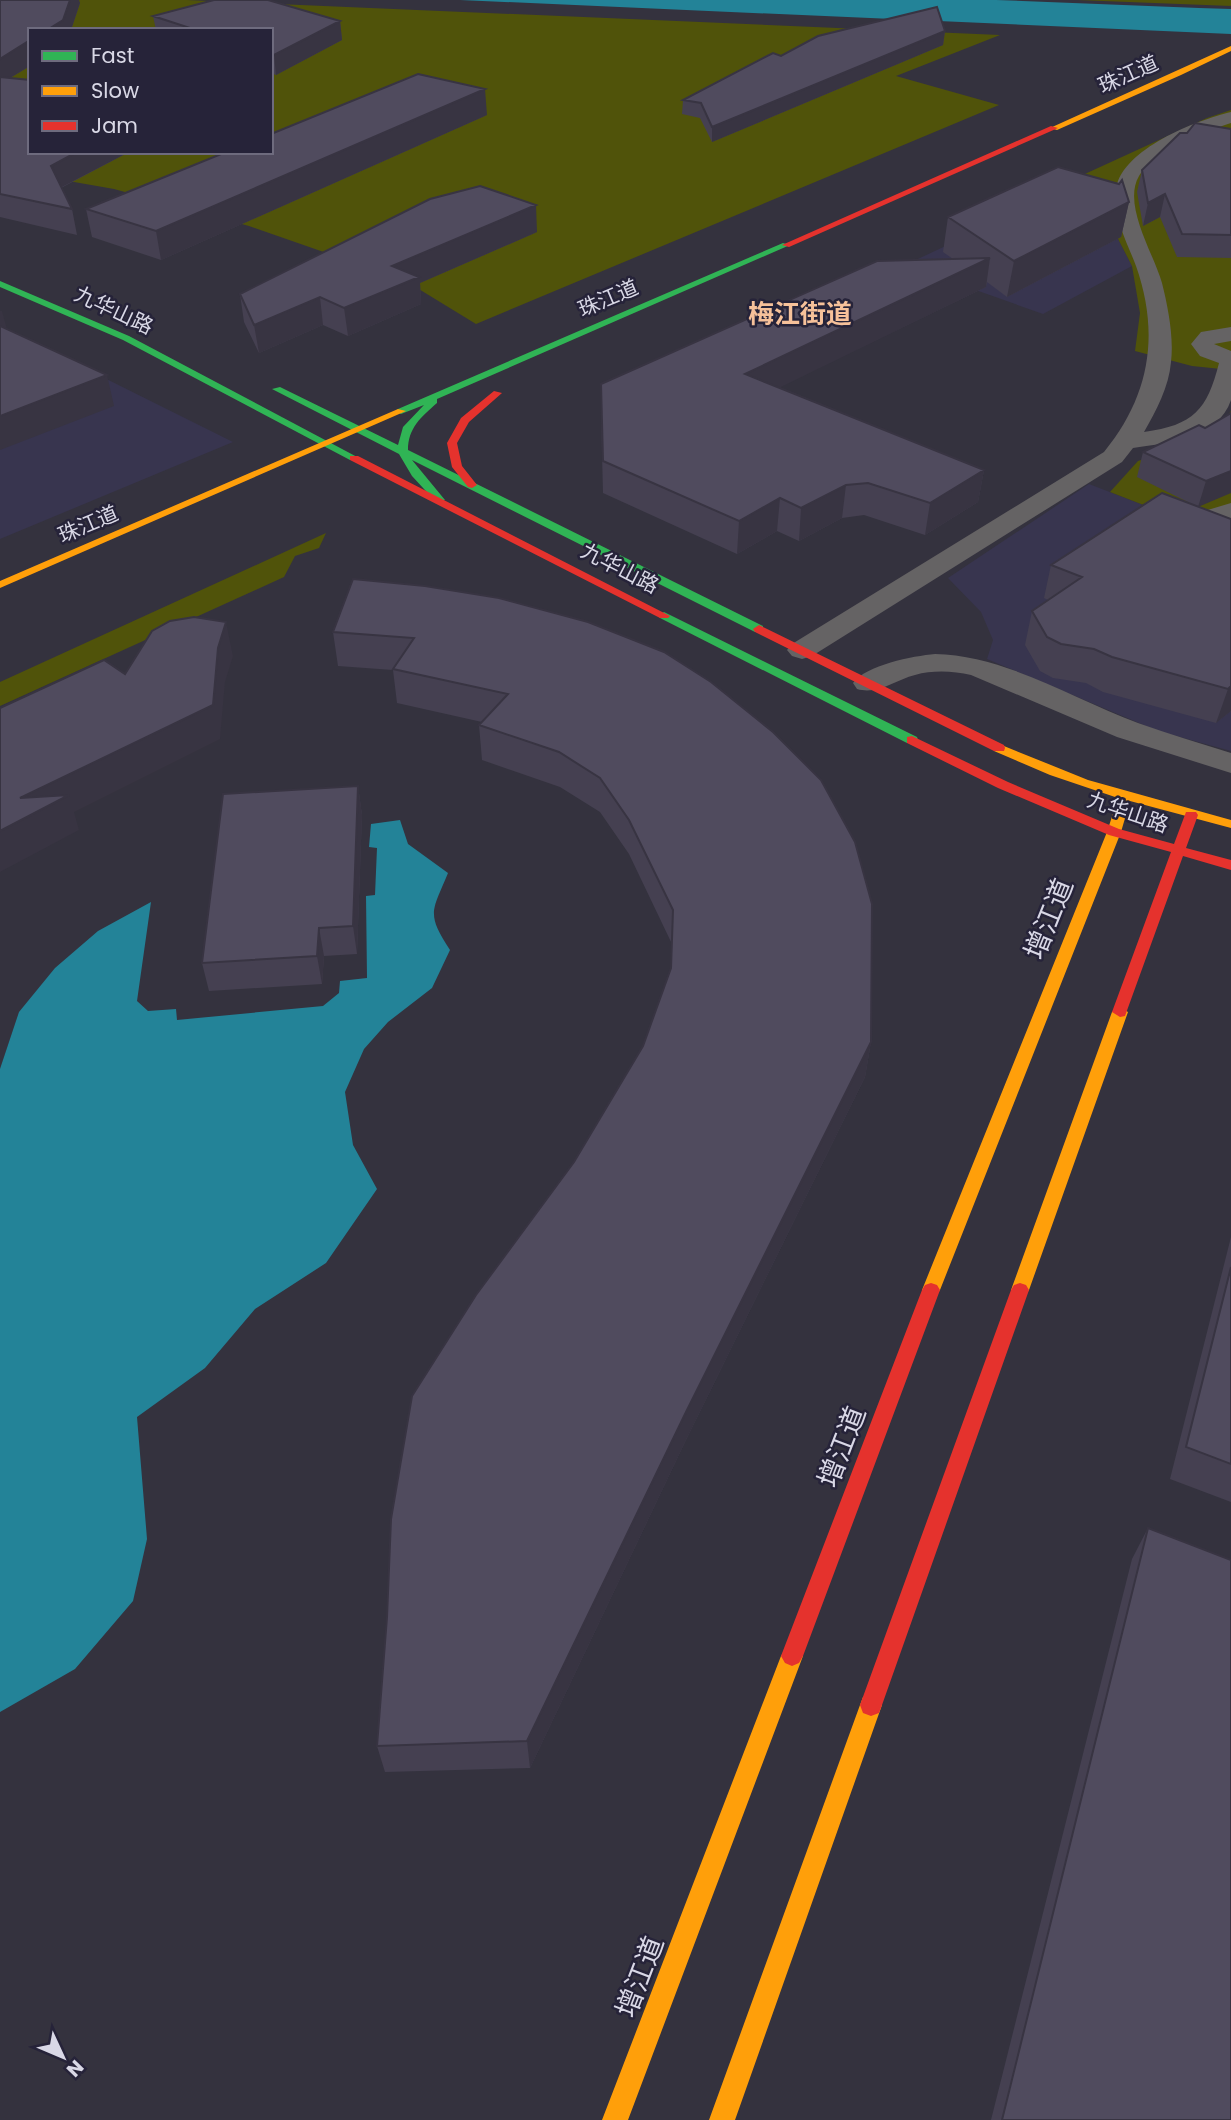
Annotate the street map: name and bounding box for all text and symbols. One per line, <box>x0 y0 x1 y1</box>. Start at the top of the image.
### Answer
legend <box>28 28 273 154</box>
text: Fast <box>91 41 134 70</box>
street label: 珠江道 <box>1093 48 1163 100</box>
text: Slow <box>91 76 139 105</box>
text: Jam <box>91 111 138 140</box>
street label: 珠江道 <box>573 272 643 324</box>
street label: 九华山路 <box>70 279 158 341</box>
district label: 梅江街道 <box>748 296 852 332</box>
street label: 珠江道 <box>53 498 123 550</box>
street label: 九华山路 <box>576 536 664 600</box>
street label: 九华山路 <box>1084 785 1172 839</box>
street label: 增江道 <box>1015 873 1083 965</box>
street label: 增江道 <box>809 1401 875 1493</box>
street label: 增江道 <box>607 1931 673 2023</box>
north arrow <box>28 2022 98 2092</box>
text: N <box>60 2054 90 2083</box>

